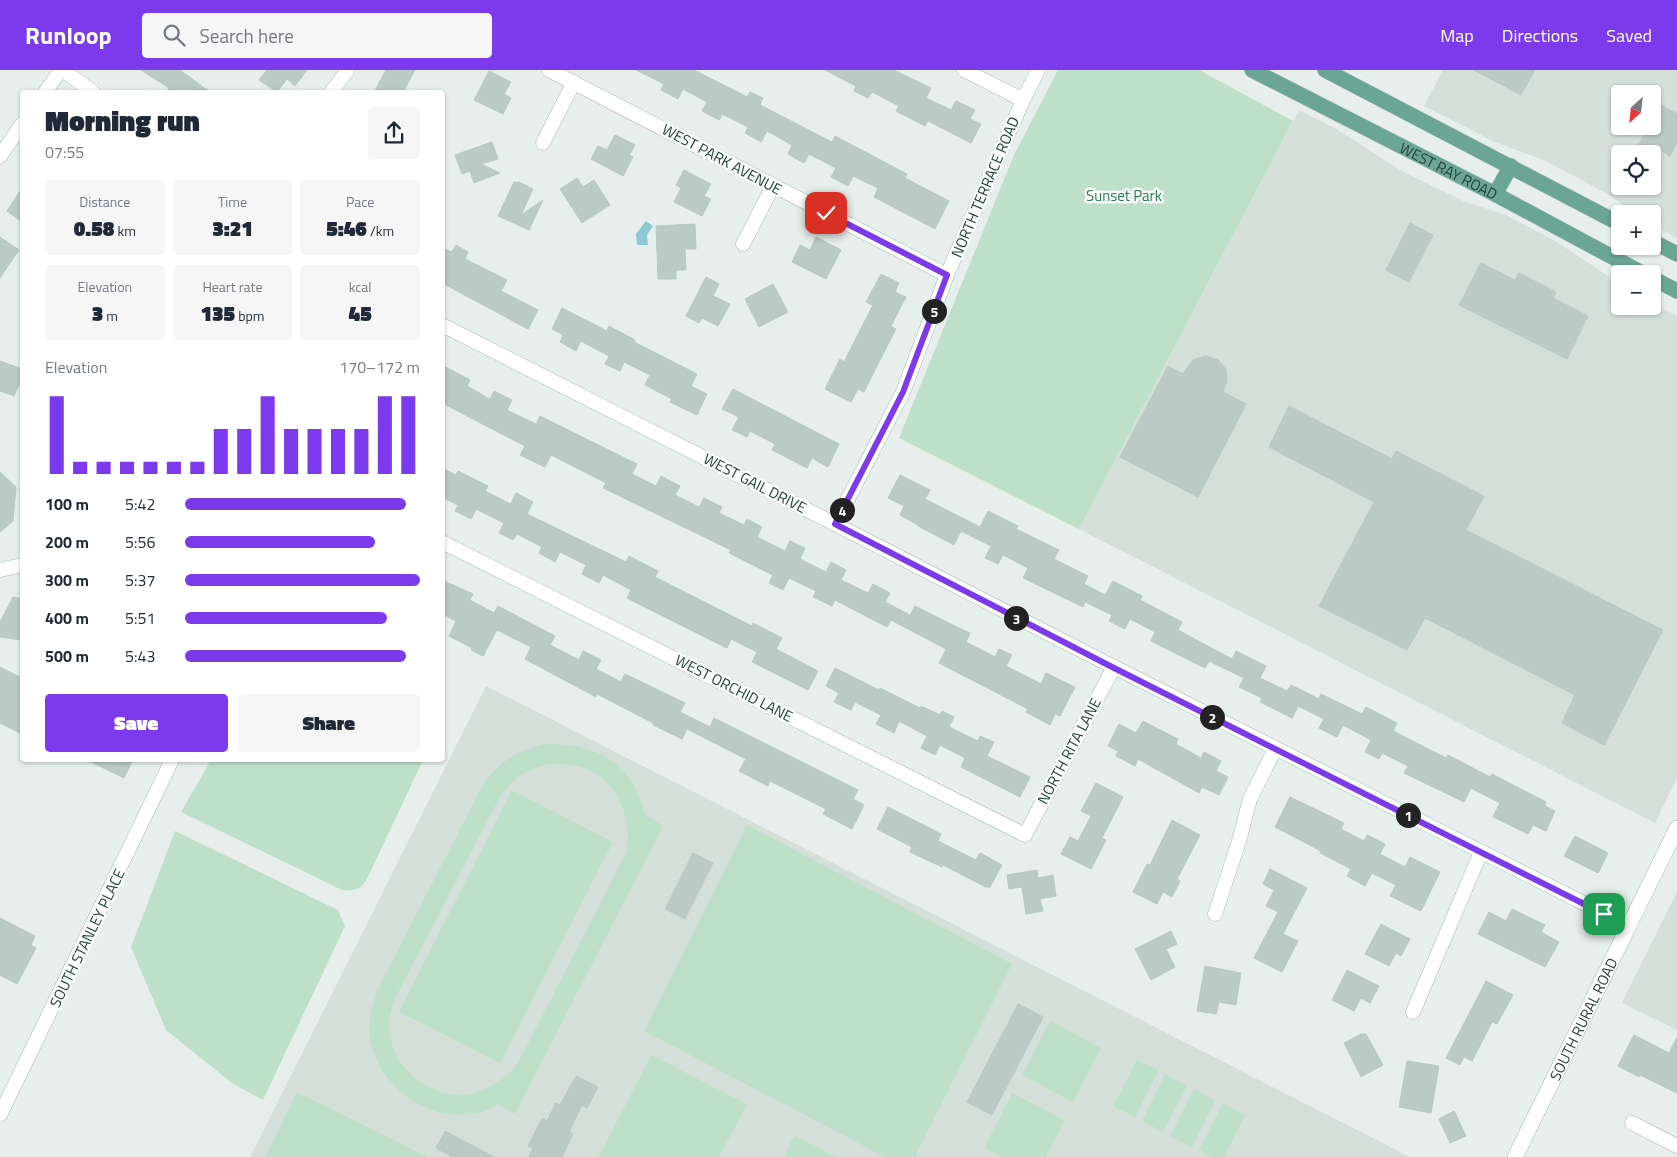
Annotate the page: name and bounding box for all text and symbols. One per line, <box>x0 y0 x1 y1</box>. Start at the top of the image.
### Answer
search box <box>142 13 492 58</box>
text: Runloop <box>25 17 112 53</box>
icon: search <box>160 21 188 49</box>
text: Search here <box>200 21 294 50</box>
text: Map <box>1440 22 1474 49</box>
text: Directions <box>1502 22 1578 49</box>
text: Saved <box>1606 22 1652 49</box>
north arrow <box>1611 85 1661 135</box>
map controls <box>1611 85 1661 315</box>
text: Morning run <box>45 99 200 142</box>
button: share <box>368 107 420 159</box>
street label: NORTH TERRACE ROAD <box>945 113 1025 261</box>
street label: WEST PARK AVENUE <box>658 118 786 200</box>
street label: WEST RAY ROAD <box>1396 136 1502 205</box>
text: 07:55 <box>45 140 84 164</box>
button: locate <box>1611 145 1661 195</box>
park label: Sunset Park <box>1086 184 1162 207</box>
text: Distance <box>79 191 130 212</box>
text: Time <box>218 191 247 212</box>
text: Pace <box>346 191 374 212</box>
pin <box>805 192 847 234</box>
icon: check <box>812 199 840 227</box>
button: + <box>1611 205 1661 255</box>
text: 0.58 <box>74 212 114 244</box>
text: 3:21 <box>212 212 253 244</box>
text: 5:46 <box>326 212 367 244</box>
text: km <box>114 220 136 241</box>
text: /km <box>367 220 394 241</box>
button: − <box>1611 265 1661 315</box>
text: Elevation <box>78 276 132 297</box>
text: Heart rate <box>202 276 263 297</box>
text: kcal <box>349 276 372 297</box>
text: 3 <box>92 297 103 329</box>
text: 135 <box>200 297 235 329</box>
text: 45 <box>349 297 372 329</box>
pin: 5 <box>922 298 946 324</box>
text: 5 <box>931 301 938 322</box>
text: m <box>103 305 118 326</box>
text: bpm <box>235 305 265 326</box>
text: Elevation <box>45 355 107 379</box>
text: 170–172 m <box>339 355 420 379</box>
street label: WEST GAIL DRIVE <box>699 447 811 519</box>
text: 100 m <box>45 492 89 516</box>
text: 5:42 <box>125 492 155 516</box>
pin: 4 <box>830 498 854 522</box>
text: 4 <box>839 500 846 521</box>
text: 200 m <box>45 530 89 554</box>
text: 5:56 <box>125 530 155 554</box>
text: 300 m <box>45 568 89 592</box>
text: 5:37 <box>125 568 155 592</box>
text: 400 m <box>45 606 89 630</box>
text: 5:51 <box>125 606 155 630</box>
pin: 3 <box>1004 606 1028 630</box>
text: 3 <box>1013 608 1020 629</box>
text: 500 m <box>45 644 89 668</box>
text: 5:43 <box>125 644 155 668</box>
street label: WEST ORCHID LANE <box>671 648 797 728</box>
button: Save <box>45 694 228 752</box>
button: Share <box>238 694 420 752</box>
street label: NORTH RITA LANE <box>1031 694 1107 808</box>
pin: 2 <box>1200 704 1224 730</box>
text: 2 <box>1209 707 1216 728</box>
pin: 1 <box>1396 802 1420 828</box>
text: 1 <box>1405 805 1412 826</box>
street label: SOUTH STANLEY PLACE <box>43 865 131 1011</box>
pin <box>1583 893 1625 935</box>
icon: arrive <box>1590 900 1618 928</box>
street label: SOUTH RURAL ROAD <box>1543 954 1623 1084</box>

